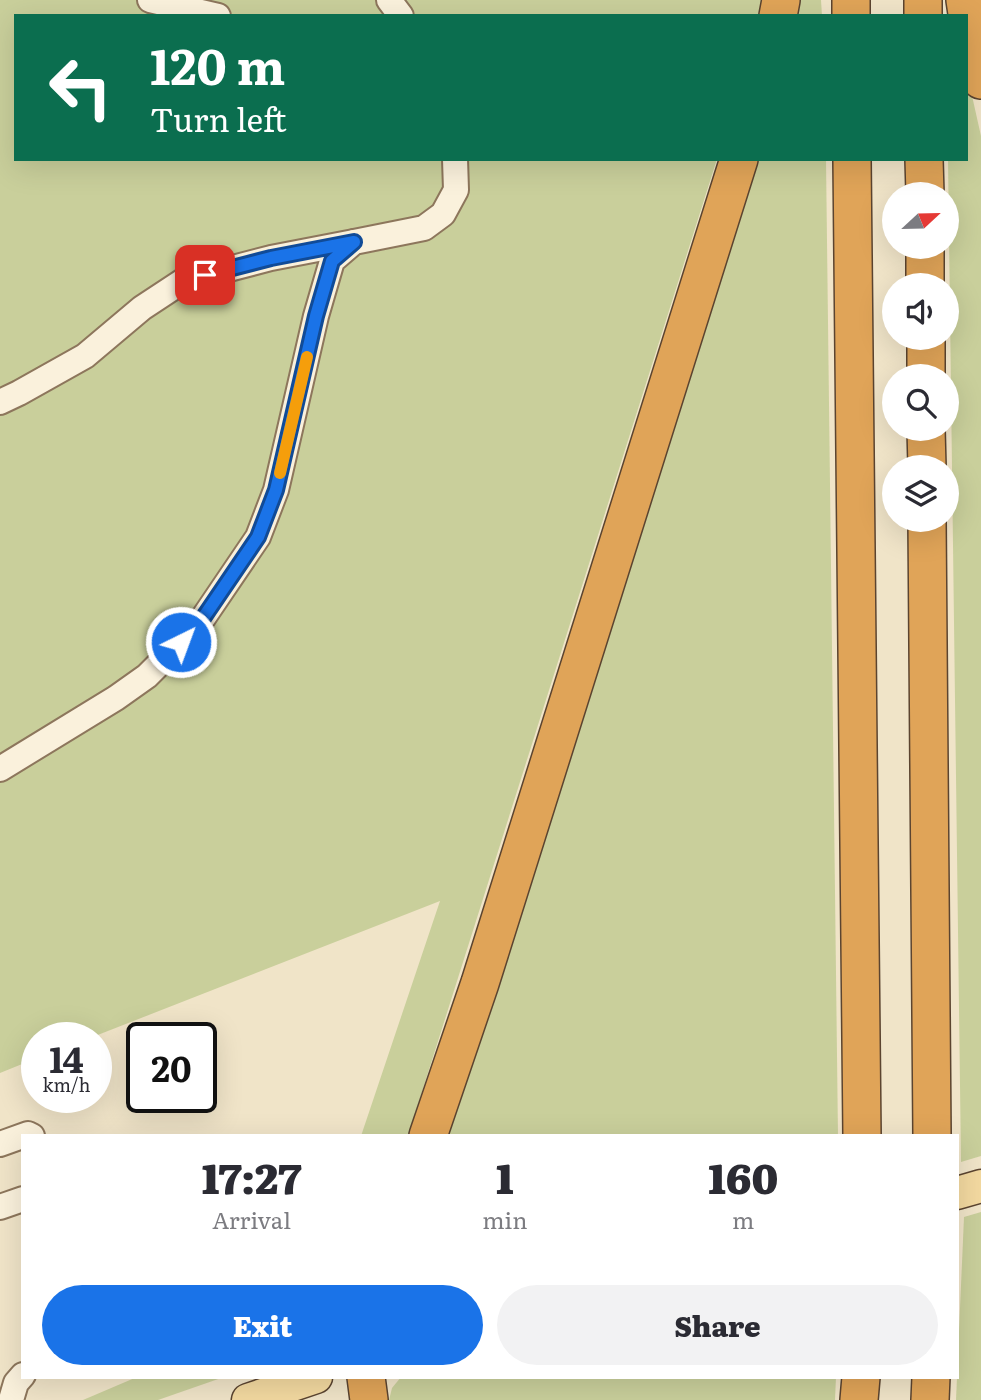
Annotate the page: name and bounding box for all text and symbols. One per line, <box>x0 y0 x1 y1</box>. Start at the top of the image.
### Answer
text: 120 m <box>150 27 285 100</box>
icon: left <box>35 42 126 133</box>
text: Turn left <box>150 94 287 142</box>
north arrow <box>882 182 959 259</box>
map controls <box>882 182 959 532</box>
pin <box>175 245 235 305</box>
icon: arrive <box>186 256 224 294</box>
button: sound <box>882 273 959 350</box>
button: search <box>882 364 959 441</box>
button: layers <box>882 455 959 532</box>
position arrow <box>144 605 218 679</box>
speed limit sign: 20 <box>126 1022 217 1113</box>
text: 14 <box>49 1032 84 1084</box>
text: km/h <box>43 1071 90 1098</box>
text: 17:27 <box>202 1145 301 1207</box>
text: 1 <box>496 1145 514 1207</box>
text: 160 <box>708 1145 778 1207</box>
text: Arrival <box>212 1202 291 1236</box>
text: min <box>482 1202 527 1236</box>
text: m <box>732 1202 754 1236</box>
button: Exit <box>42 1285 483 1365</box>
button: Share <box>497 1285 938 1365</box>

